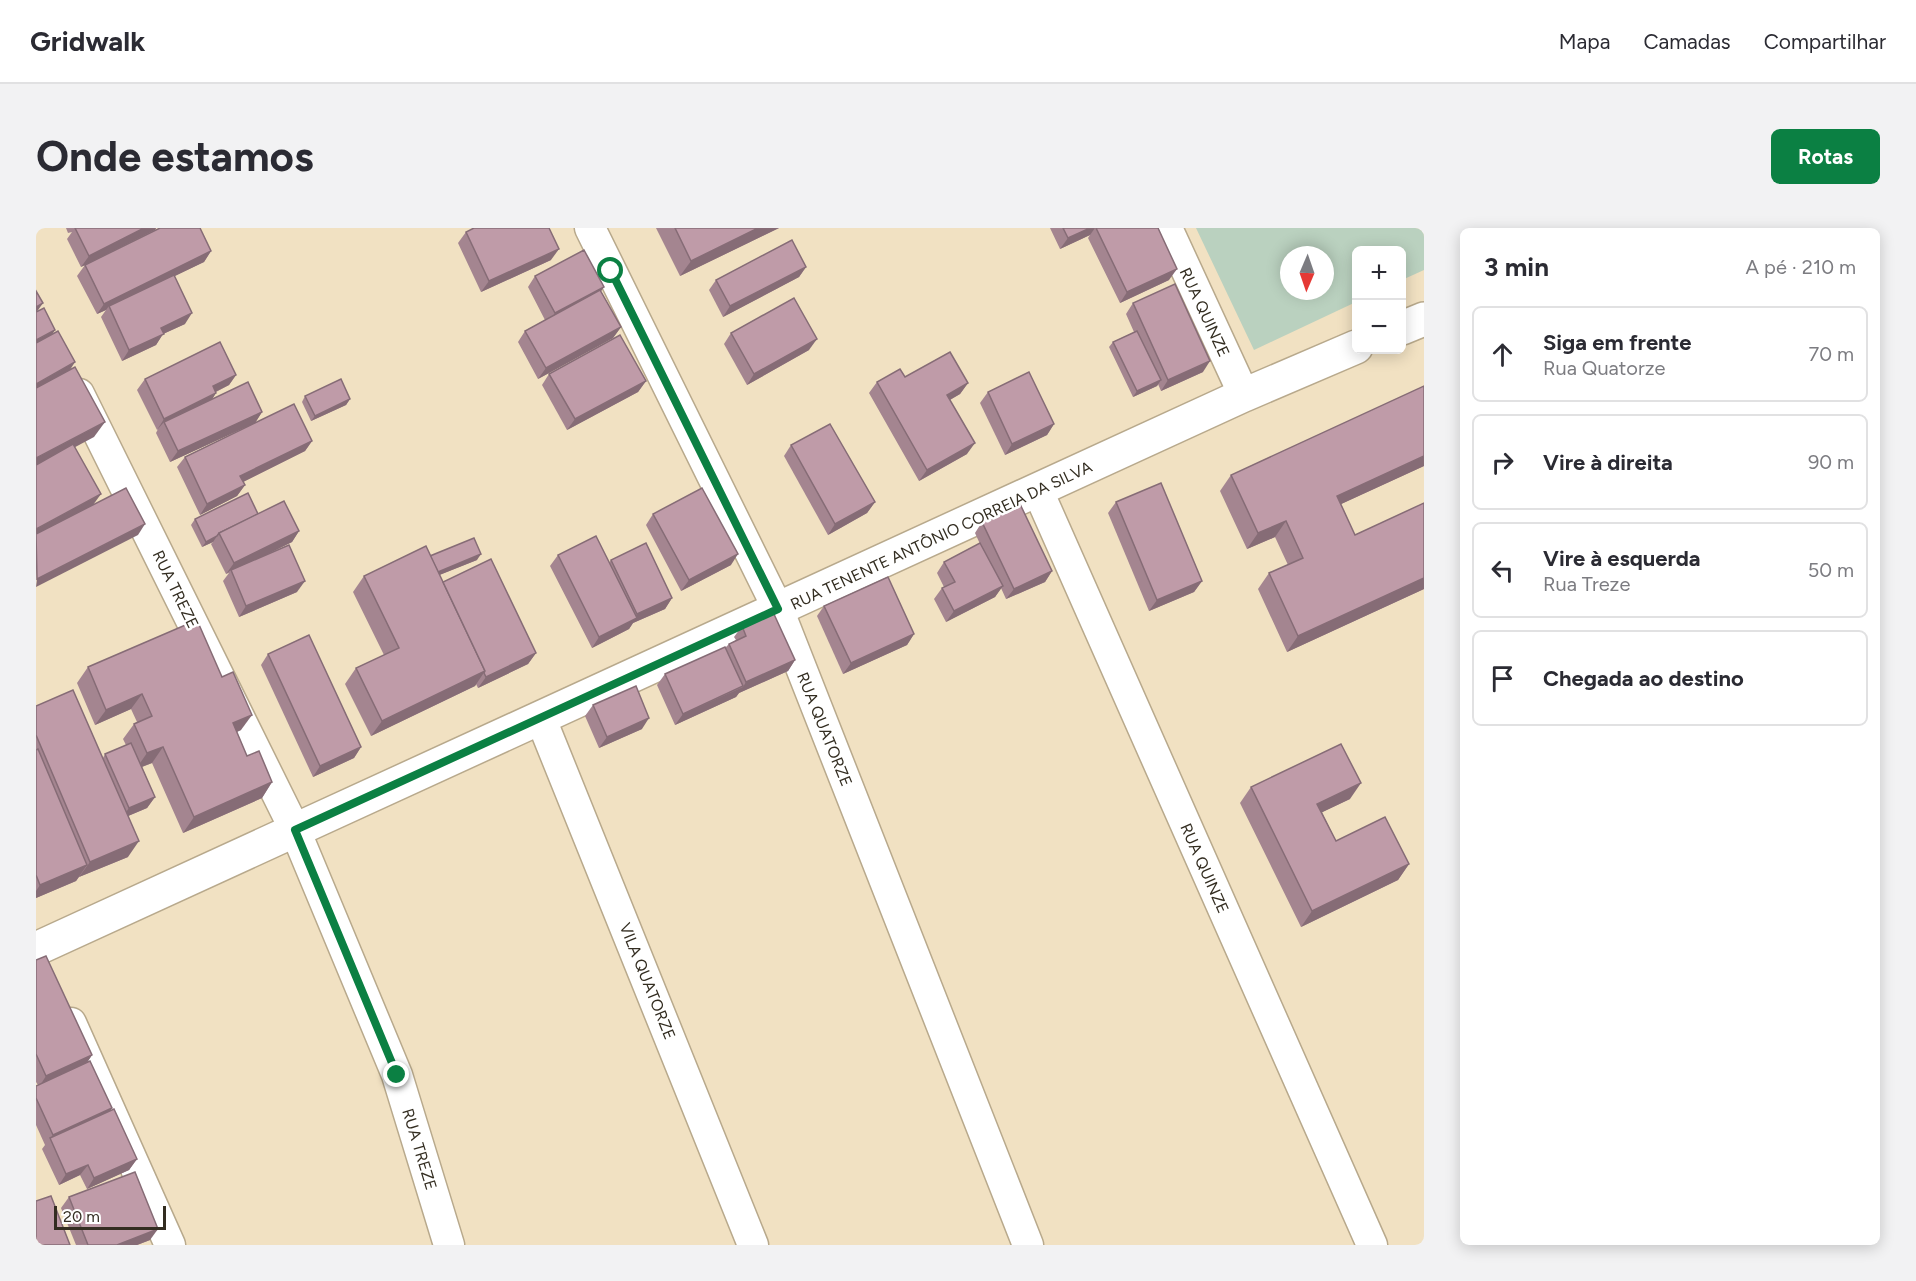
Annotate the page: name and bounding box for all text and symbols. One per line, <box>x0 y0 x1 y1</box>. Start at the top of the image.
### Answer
text: Gridwalk <box>30 24 145 58</box>
text: Mapa <box>1559 29 1610 54</box>
text: Camadas <box>1643 29 1731 54</box>
text: Compartilhar <box>1764 29 1886 54</box>
button: Rotas <box>1771 129 1880 184</box>
text: Onde estamos <box>36 131 314 182</box>
north arrow <box>1280 246 1334 300</box>
map controls <box>1352 246 1406 354</box>
button: + <box>1352 246 1406 300</box>
text: 3 min <box>1484 251 1549 283</box>
text: A pé · 210 m <box>1746 255 1856 279</box>
route start <box>597 257 623 283</box>
street label: RUA QUINZE <box>1176 265 1234 360</box>
button: − <box>1352 300 1406 354</box>
text: Siga em frente <box>1543 329 1691 356</box>
icon: ahead <box>1486 338 1519 371</box>
text: 70 m <box>1808 342 1854 366</box>
text: Rua Quatorze <box>1543 356 1665 380</box>
icon: right <box>1486 446 1519 479</box>
text: Vire à direita <box>1543 449 1673 476</box>
text: 90 m <box>1808 450 1854 474</box>
street label: RUA TENENTE ANTÔNIO CORREIA DA SILVA <box>787 457 1095 614</box>
text: Vire à esquerda <box>1543 545 1701 572</box>
street label: RUA TREZE <box>149 547 203 631</box>
icon: left <box>1486 554 1519 587</box>
text: 50 m <box>1808 558 1854 582</box>
text: Rua Treze <box>1543 572 1630 596</box>
icon: arrive <box>1486 662 1519 695</box>
text: Chegada ao destino <box>1543 665 1744 692</box>
street label: RUA QUATORZE <box>793 669 856 789</box>
street label: RUA QUINZE <box>1176 820 1233 916</box>
street label: VILA QUATORZE <box>616 920 680 1042</box>
route end <box>383 1061 409 1087</box>
street label: RUA TREZE <box>398 1106 441 1192</box>
scale bar <box>54 1203 166 1230</box>
text: 20 m <box>63 1207 100 1226</box>

